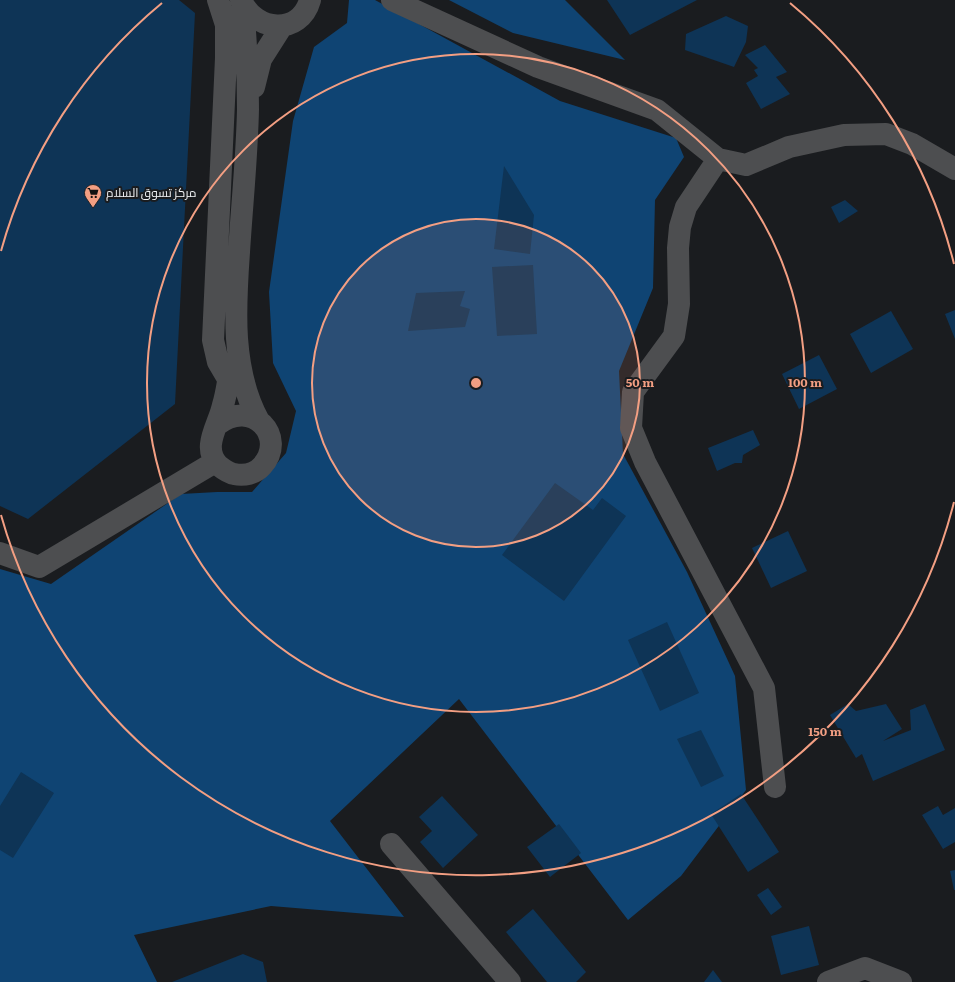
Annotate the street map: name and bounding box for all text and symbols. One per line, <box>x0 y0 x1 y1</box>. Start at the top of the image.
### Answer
supermarket icon: مركز تسوق السلام <box>83 183 103 208</box>
place label: مركز تسوق السلام <box>106 183 196 201</box>
text: 50 m <box>626 373 654 391</box>
text: 100 m <box>788 373 822 391</box>
centre of rings <box>469 376 483 390</box>
text: 150 m <box>808 722 842 740</box>

